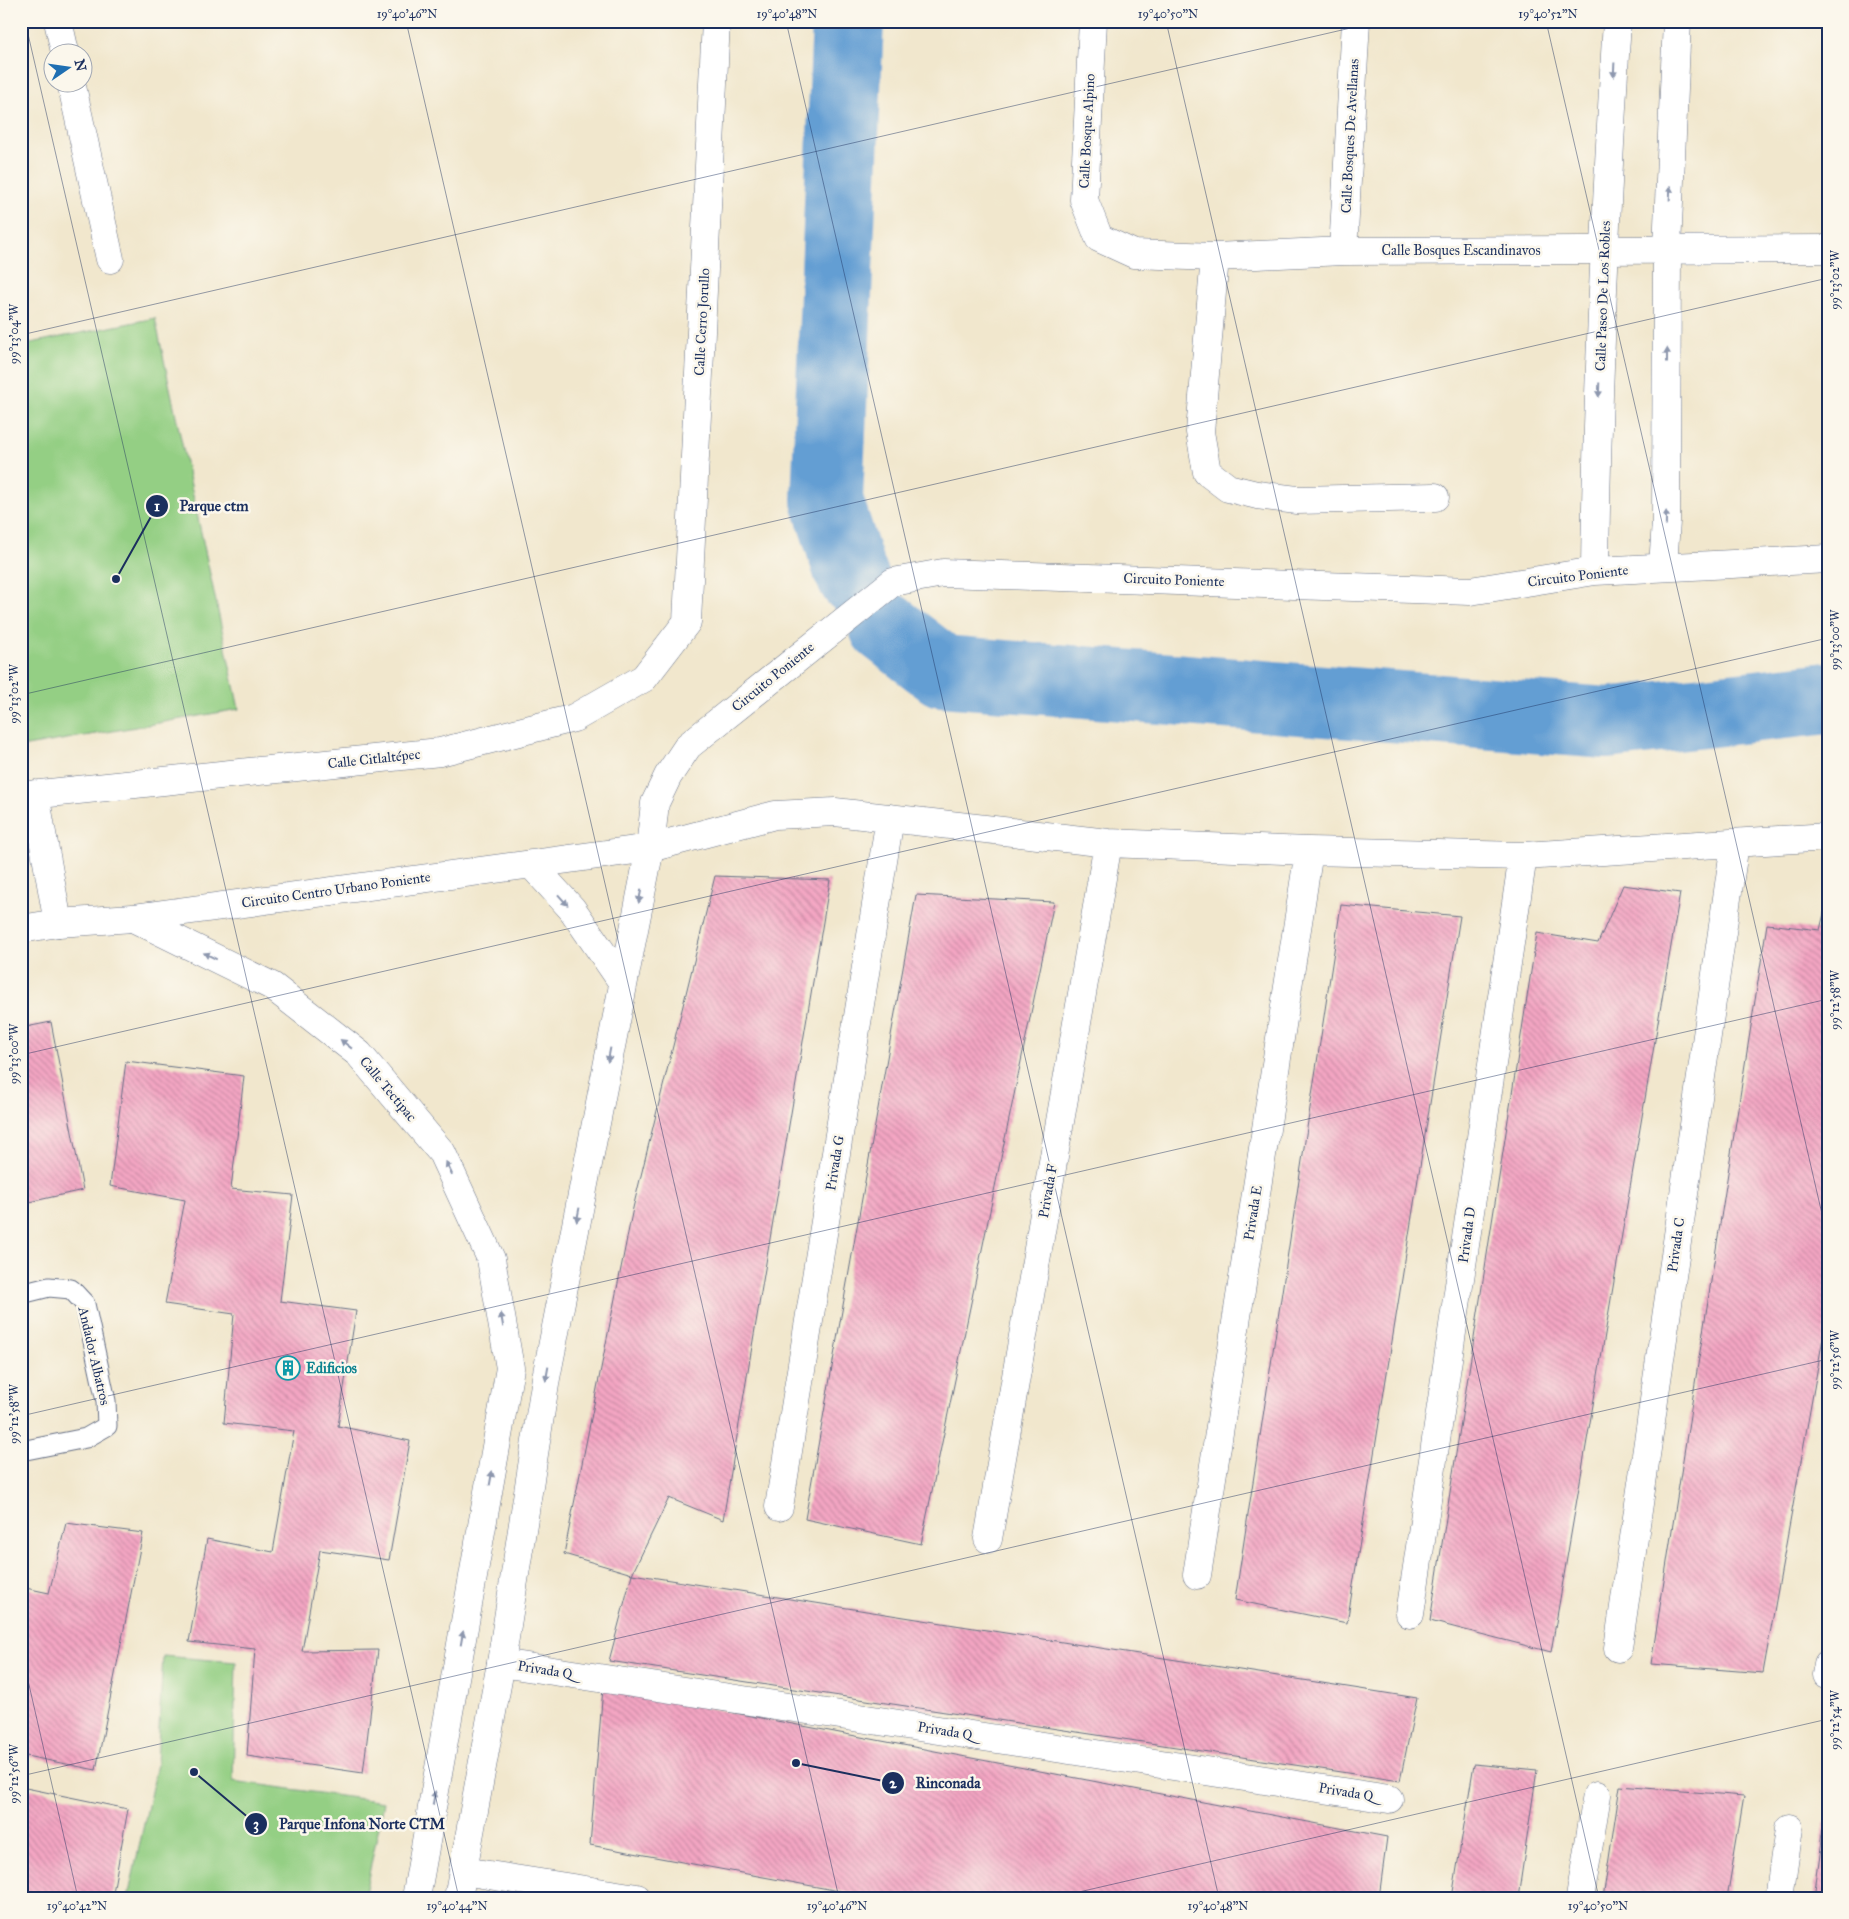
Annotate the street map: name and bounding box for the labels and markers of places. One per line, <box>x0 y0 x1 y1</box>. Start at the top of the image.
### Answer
callout: Parque ctm <box>144 491 258 521</box>
building icon: Edificios <box>275 1355 301 1381</box>
place label: Edificios <box>306 1360 357 1377</box>
callout: Rinconada <box>880 1768 991 1798</box>
callout: Parque Infona Norte CTM <box>244 1809 455 1839</box>

